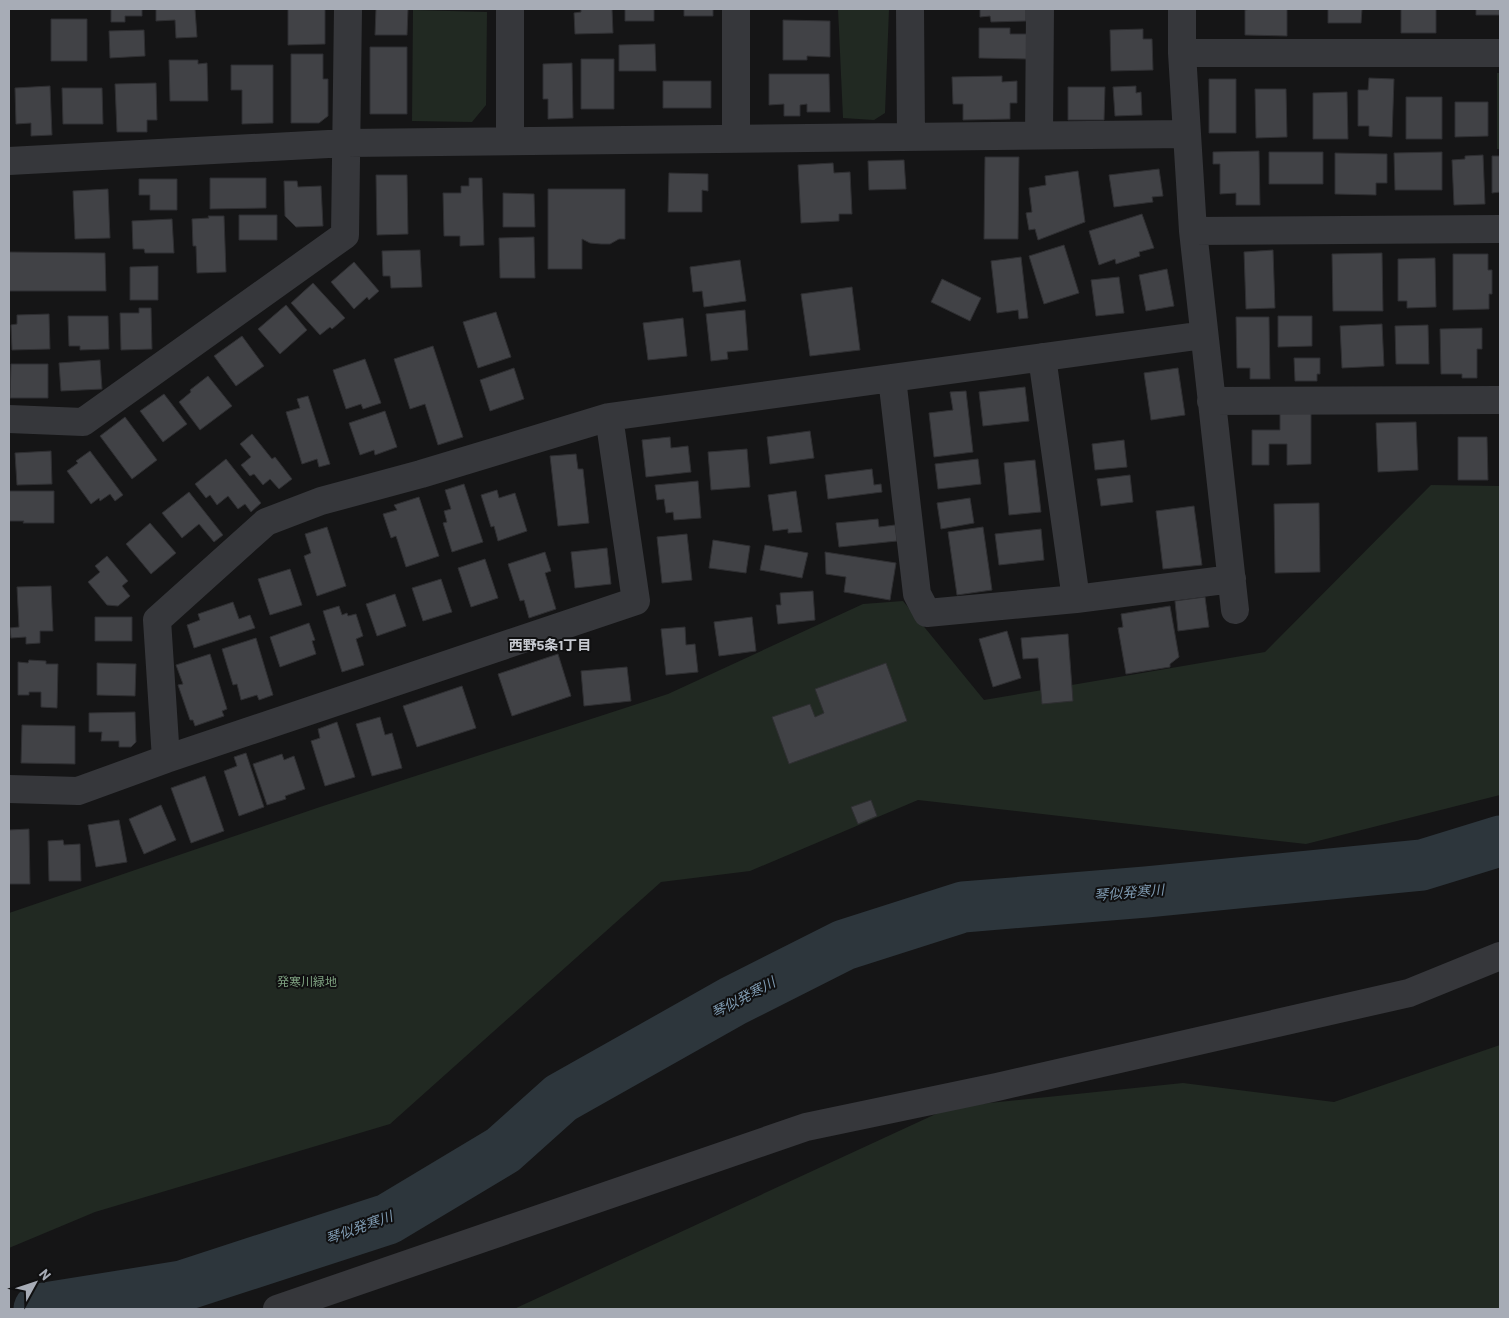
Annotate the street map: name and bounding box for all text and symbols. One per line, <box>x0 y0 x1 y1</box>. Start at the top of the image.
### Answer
district label: 西野5条1丁目 <box>509 636 591 653</box>
water label: 琴似発寒川 <box>1093 880 1167 904</box>
water label: 琴似発寒川 <box>708 972 780 1021</box>
park label: 発寒川緑地 <box>277 974 337 988</box>
water label: 琴似発寒川 <box>323 1206 397 1247</box>
north arrow <box>10 1258 60 1308</box>
text: N <box>36 1265 55 1283</box>

